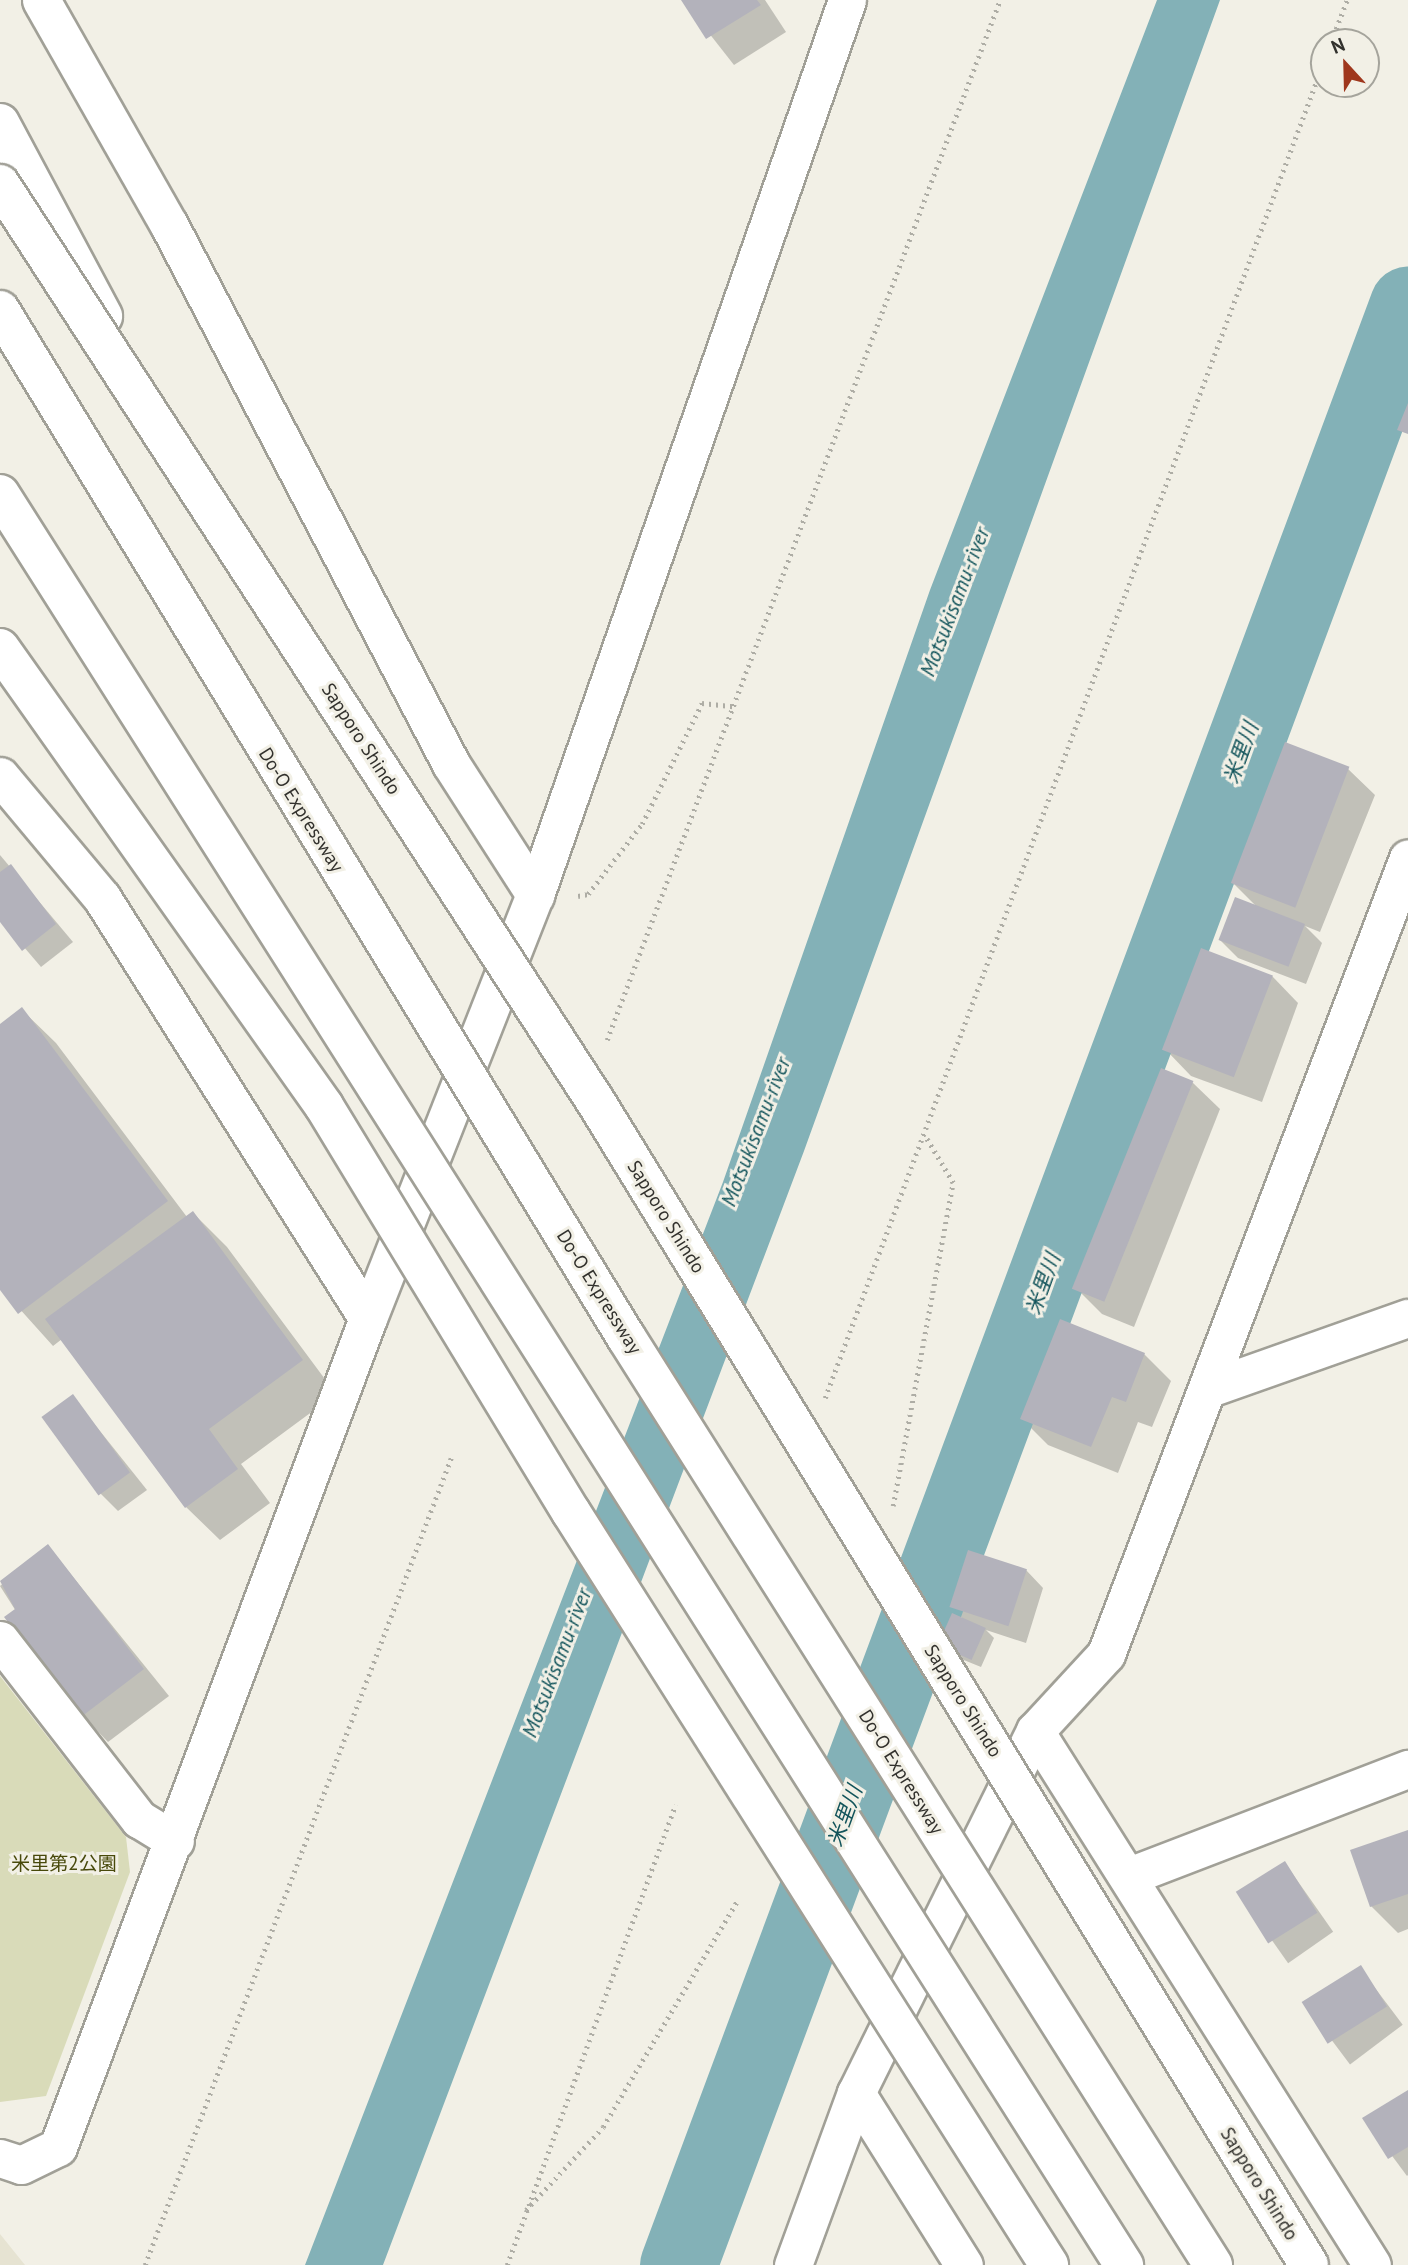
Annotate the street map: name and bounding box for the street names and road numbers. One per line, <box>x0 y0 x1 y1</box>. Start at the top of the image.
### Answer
street label: Sapporo Shindo <box>316 679 406 799</box>
street label: Do-O Expressway <box>254 744 348 876</box>
street label: Sapporo Shindo <box>622 1157 710 1277</box>
street label: Do-O Expressway <box>552 1226 646 1358</box>
street label: Sapporo Shindo <box>919 1641 1007 1761</box>
street label: Do-O Expressway <box>854 1706 948 1838</box>
street label: Sapporo Shindo <box>1215 2124 1303 2244</box>

